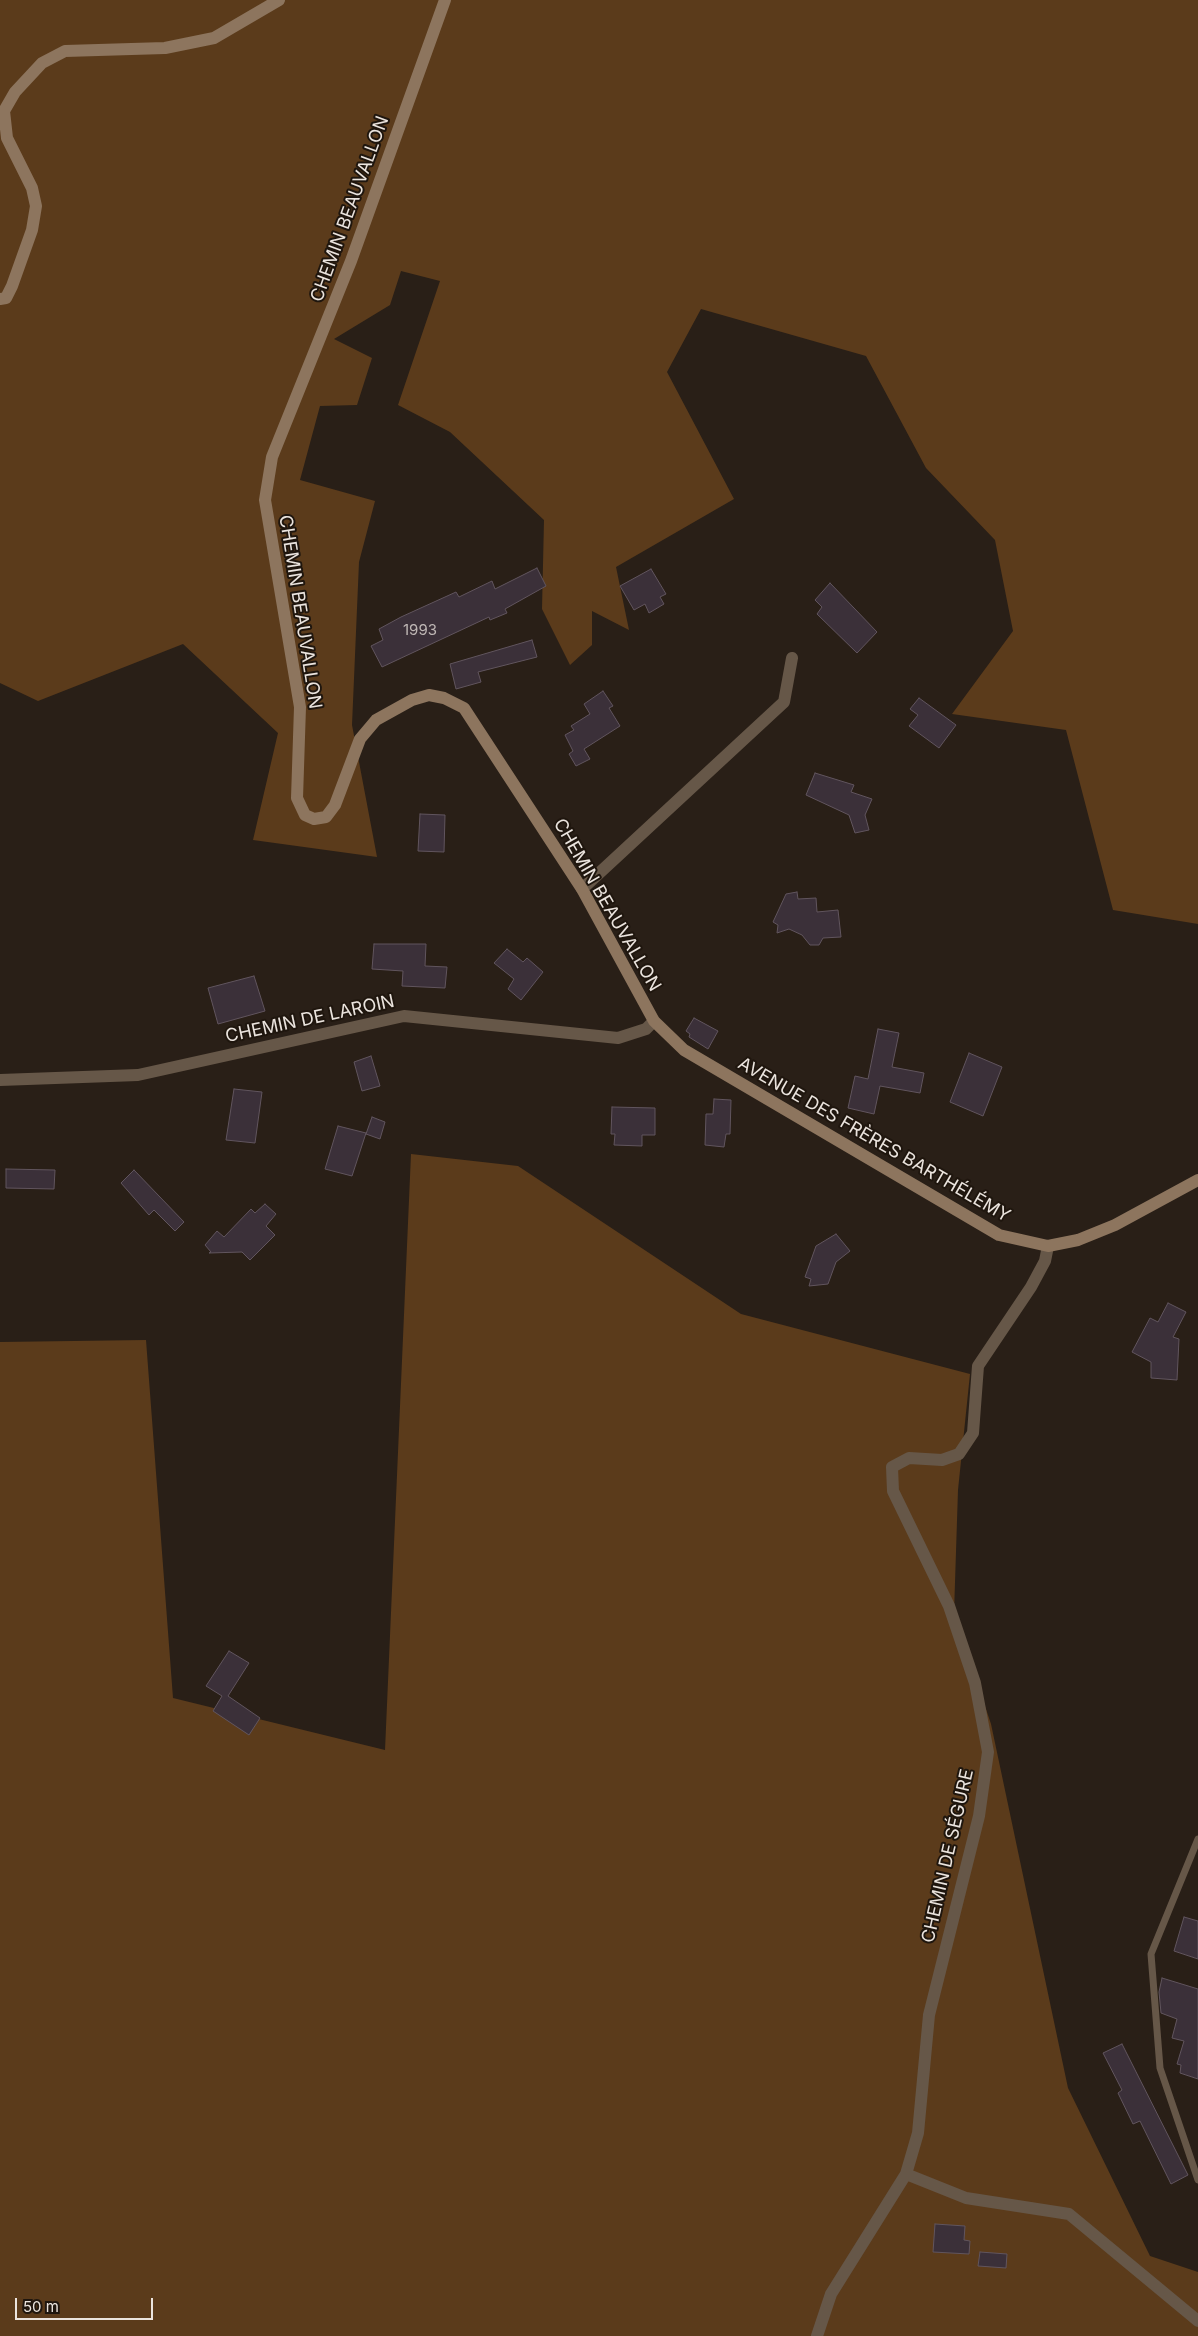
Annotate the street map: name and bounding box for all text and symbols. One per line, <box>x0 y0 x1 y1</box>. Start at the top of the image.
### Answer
street label: CHEMIN BEAUVALLON <box>306 113 394 305</box>
street label: CHEMIN BEAUVALLON <box>274 514 326 710</box>
house number: 1993 <box>403 621 437 639</box>
street label: CHEMIN BEAUVALLON <box>549 815 665 995</box>
street label: CHEMIN DE LAROIN <box>223 991 397 1047</box>
street label: AVENUE DES FRÈRES BARTHÉLÉMY <box>734 1053 1014 1227</box>
street label: CHEMIN DE SÉGURE <box>918 1767 978 1945</box>
scale bar <box>18 2288 155 2320</box>
text: 50 m <box>23 2297 59 2316</box>

